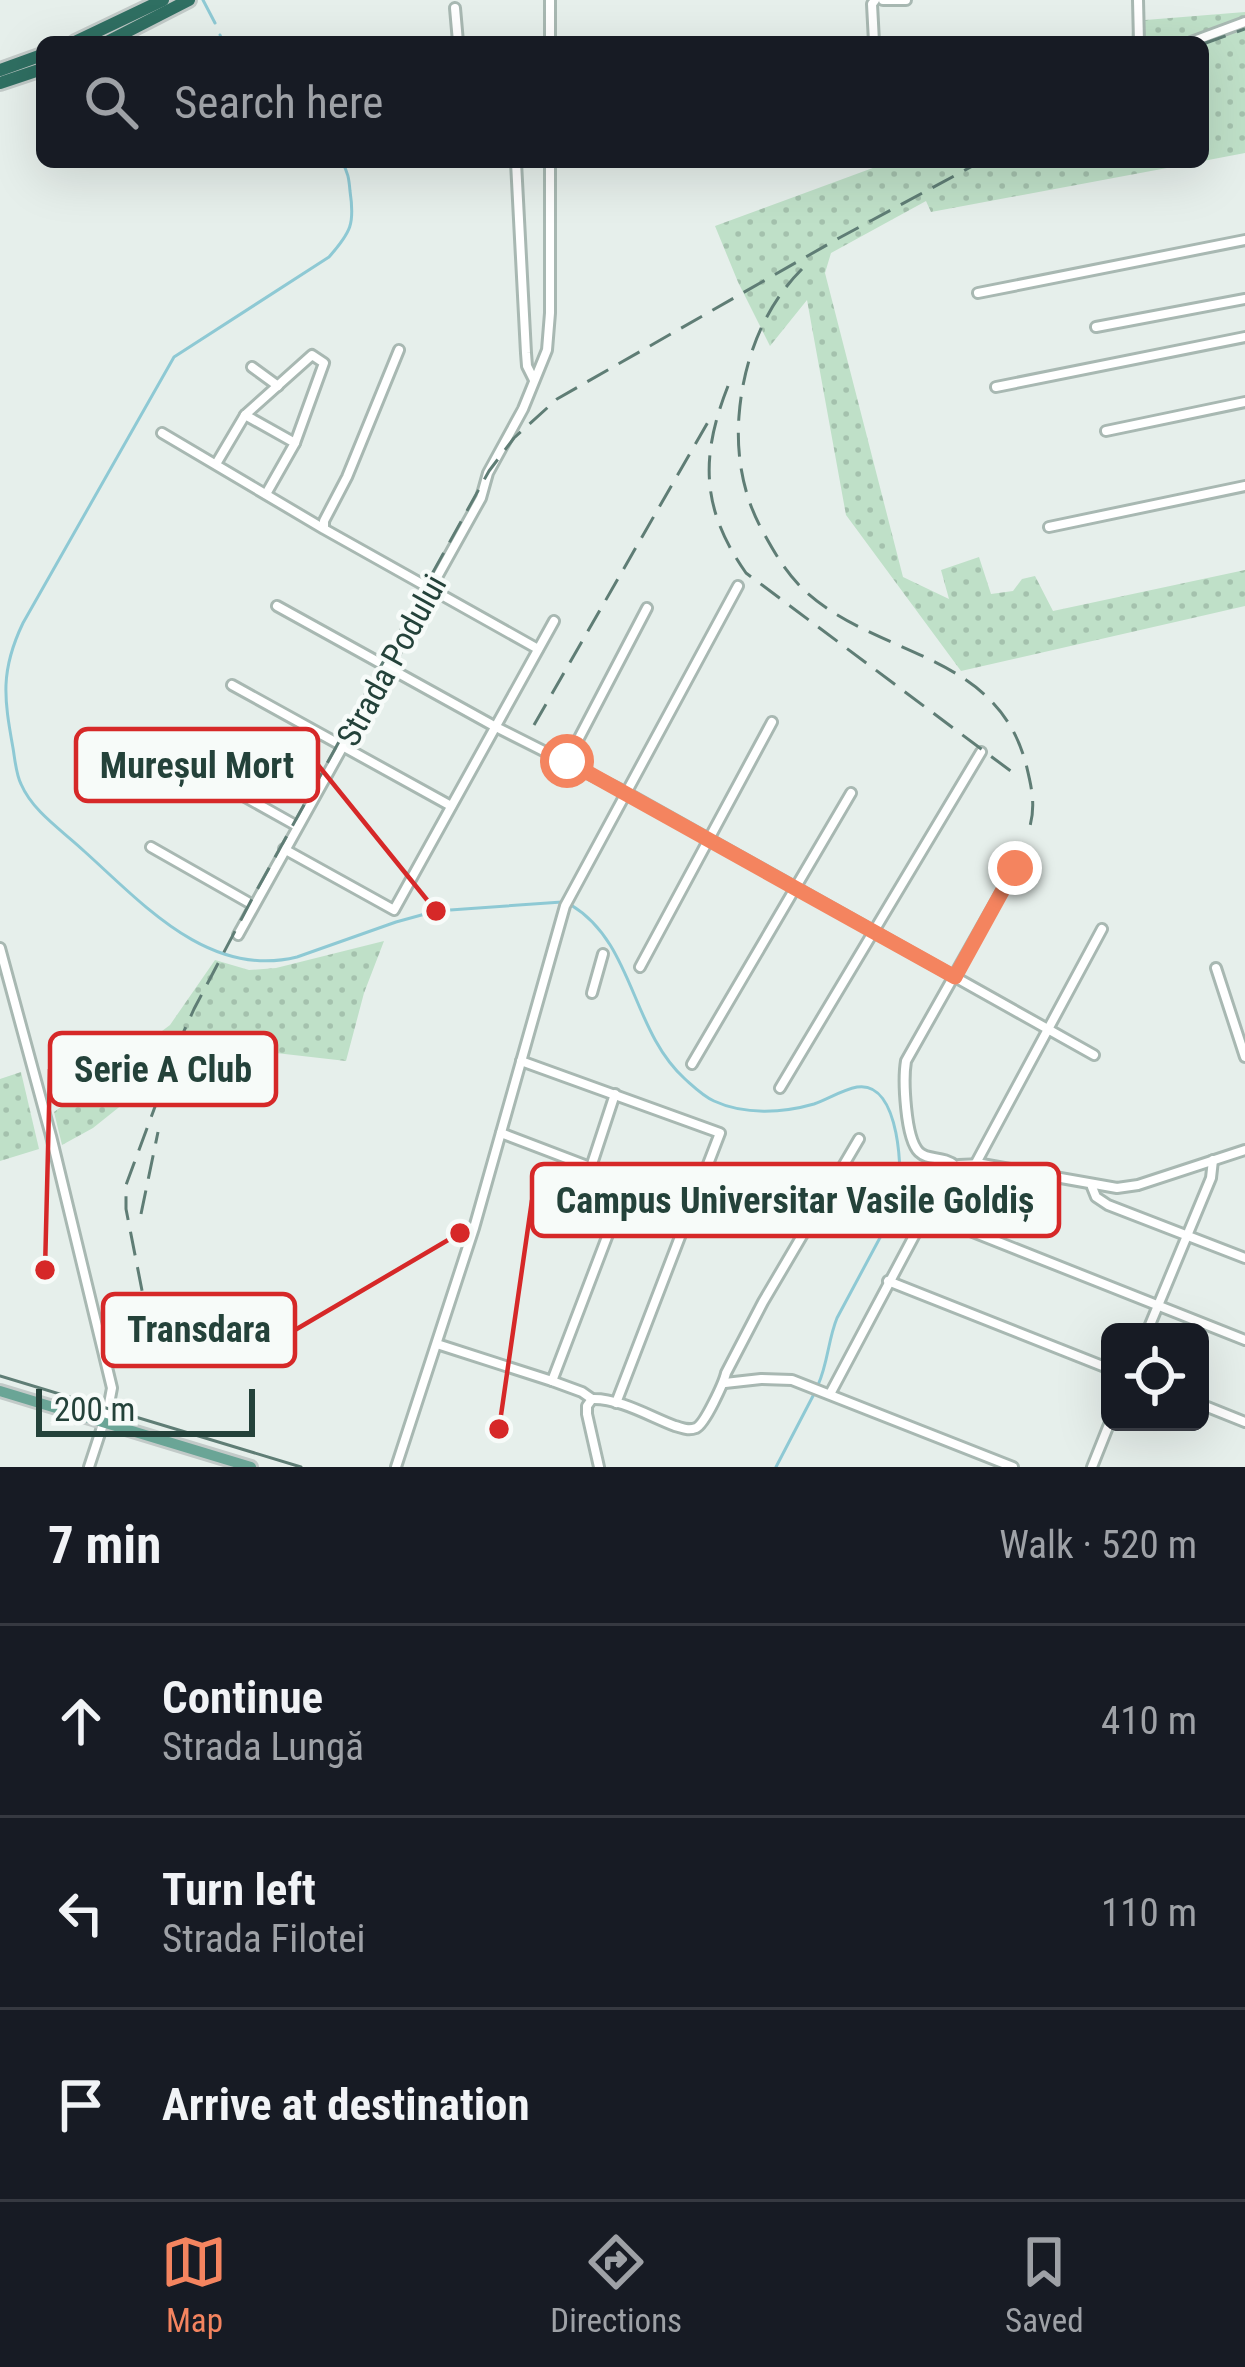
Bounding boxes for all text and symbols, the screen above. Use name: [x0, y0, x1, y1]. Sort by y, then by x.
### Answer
search box: [36, 36, 1209, 168]
icon: search: [78, 69, 144, 135]
text: Search here: [174, 76, 383, 129]
street label: Strada Podului: [328, 568, 455, 753]
callout: Mureșul Mort: [76, 729, 318, 801]
route start: [540, 734, 594, 788]
text: Mureșul Mort: [100, 745, 294, 788]
route end: [988, 841, 1042, 895]
callout: Serie A Club: [50, 1033, 276, 1105]
text: Serie A Club: [74, 1049, 252, 1091]
callout: Campus Universitar Vasile Goldiș: [532, 1164, 1059, 1236]
text: Campus Universitar Vasile Goldiș: [556, 1180, 1034, 1223]
callout: Transdara: [103, 1294, 295, 1366]
text: Transdara: [127, 1309, 271, 1351]
map controls: [1101, 1323, 1209, 1431]
button: locate: [1101, 1323, 1209, 1431]
scale bar: [36, 1383, 255, 1436]
text: 200 m: [54, 1390, 135, 1429]
text: 7 min: [48, 1516, 161, 1575]
text: Walk · 520 m: [999, 1522, 1197, 1568]
text: Continue: [162, 1671, 323, 1724]
icon: ahead: [48, 1688, 114, 1754]
text: 410 m: [1101, 1698, 1197, 1744]
text: Strada Lungă: [162, 1724, 364, 1770]
text: Turn left: [162, 1863, 316, 1916]
icon: left: [48, 1880, 114, 1946]
text: 110 m: [1101, 1890, 1197, 1936]
text: Strada Filotei: [162, 1916, 366, 1962]
icon: arrive: [48, 2072, 114, 2138]
text: Arrive at destination: [162, 2078, 530, 2131]
tab: Map: [161, 2229, 227, 2340]
tab: Directions: [550, 2229, 682, 2340]
tab: Saved: [1005, 2229, 1084, 2340]

